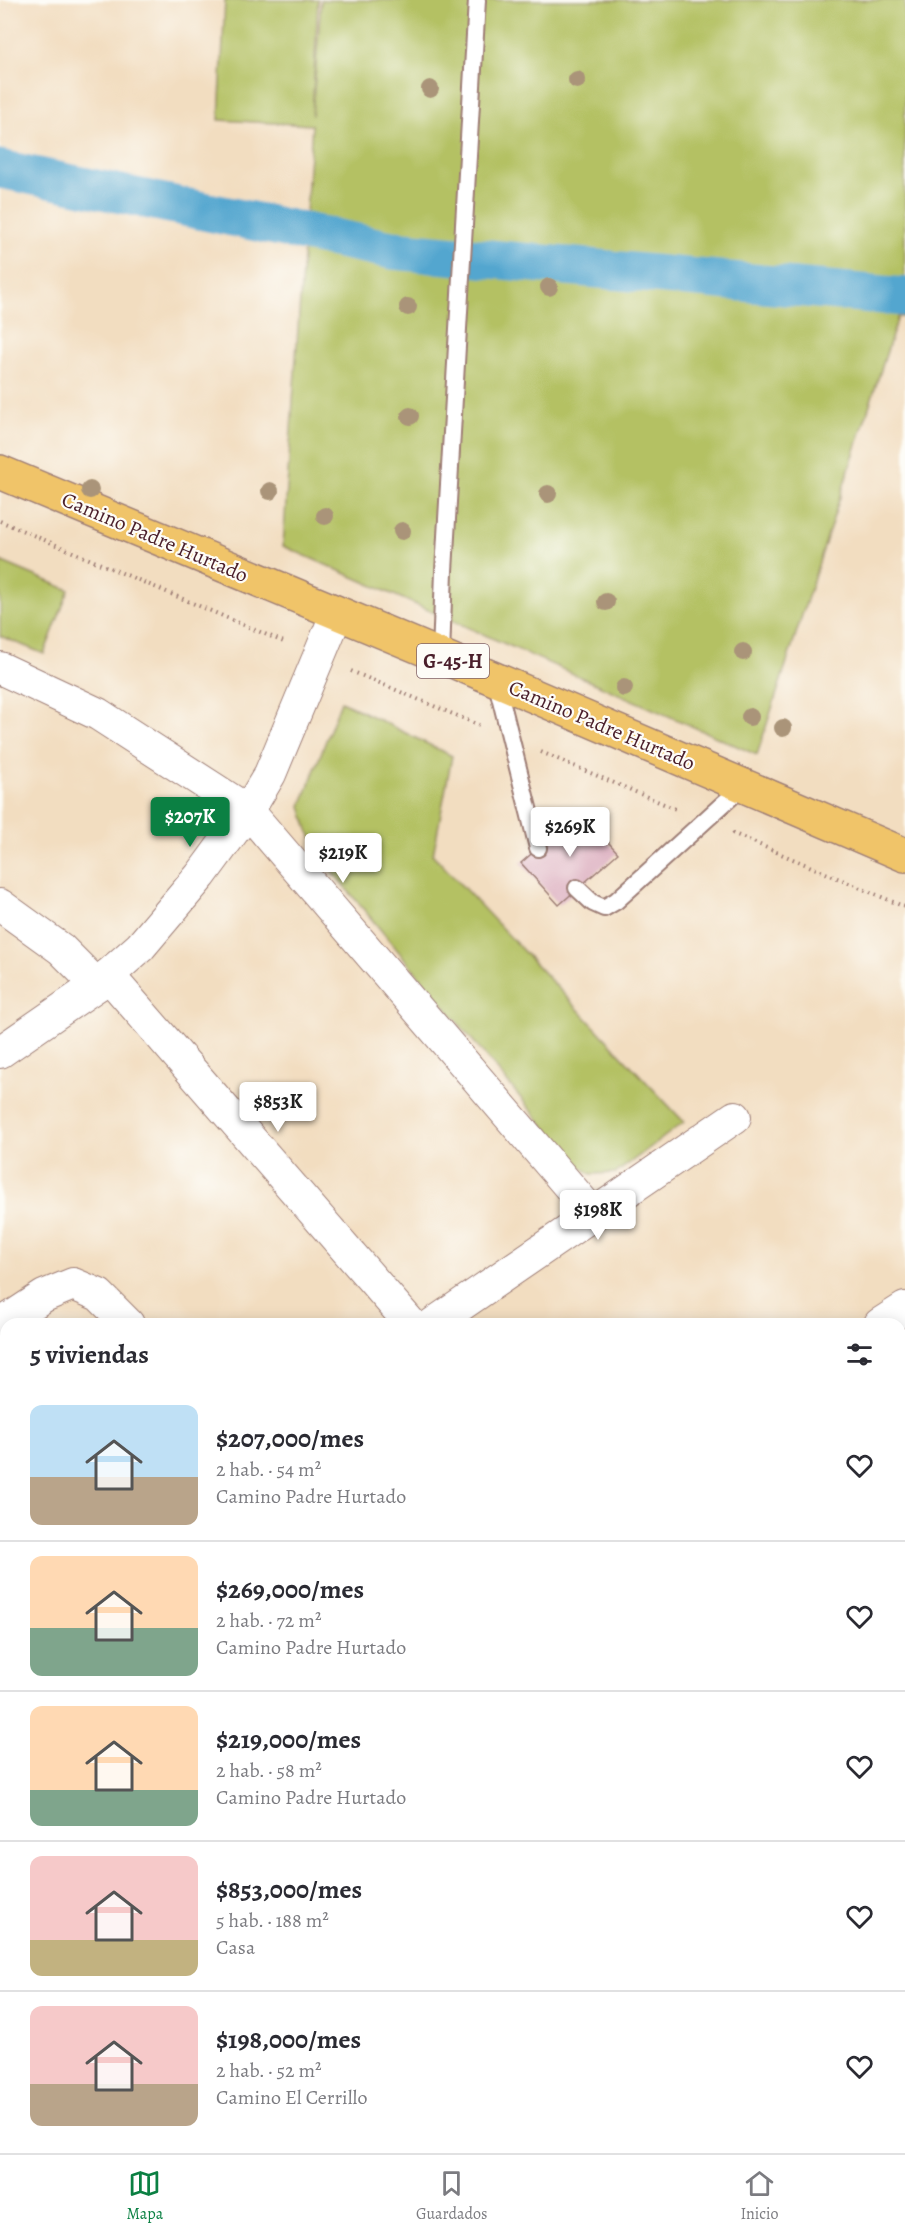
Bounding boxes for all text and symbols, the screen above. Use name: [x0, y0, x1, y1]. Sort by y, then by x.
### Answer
street label: Camino Padre Hurtado: [58, 485, 252, 589]
road number: G-45-H: [417, 644, 489, 678]
street label: Camino Padre Hurtado: [505, 673, 699, 777]
pin: $207K: [148, 797, 232, 848]
text: $207K: [165, 803, 215, 830]
pin: $269K: [528, 807, 612, 858]
text: $269K: [545, 813, 595, 840]
pin: $219K: [301, 833, 385, 884]
text: $219K: [319, 839, 367, 866]
pin: $853K: [236, 1082, 320, 1133]
text: $853K: [253, 1088, 303, 1115]
pin: $198K: [556, 1190, 640, 1241]
text: $198K: [574, 1196, 622, 1223]
text: 5 viviendas: [30, 1337, 149, 1372]
icon: filters: [843, 1338, 876, 1371]
text: $207,000/mes: [216, 1421, 364, 1456]
icon: home: [78, 1429, 150, 1501]
icon: heart: [843, 1449, 876, 1482]
text: 2 hab. · 54 m²: [216, 1456, 321, 1483]
text: Camino Padre Hurtado: [216, 1483, 406, 1510]
text: $269,000/mes: [216, 1572, 364, 1607]
icon: home: [78, 1580, 150, 1652]
icon: heart: [843, 1600, 876, 1633]
text: 2 hab. · 72 m²: [216, 1607, 321, 1634]
text: Camino Padre Hurtado: [216, 1634, 406, 1661]
text: $219,000/mes: [216, 1722, 361, 1757]
icon: home: [78, 1730, 150, 1802]
icon: heart: [843, 1750, 876, 1783]
text: 2 hab. · 58 m²: [216, 1757, 322, 1784]
text: Camino Padre Hurtado: [216, 1784, 406, 1811]
text: $853,000/mes: [216, 1872, 362, 1907]
icon: home: [78, 1880, 150, 1952]
icon: heart: [843, 1900, 876, 1933]
text: 5 hab. · 188 m²: [216, 1907, 329, 1934]
text: Casa: [216, 1934, 255, 1961]
text: $198,000/mes: [216, 2022, 361, 2057]
icon: home: [78, 2030, 150, 2102]
icon: heart: [843, 2050, 876, 2083]
text: 2 hab. · 52 m²: [216, 2057, 322, 2084]
text: Camino El Cerrillo: [216, 2084, 367, 2111]
tab: Mapa: [126, 2167, 163, 2225]
tab: Guardados: [416, 2167, 488, 2225]
tab: Inicio: [740, 2167, 779, 2225]

